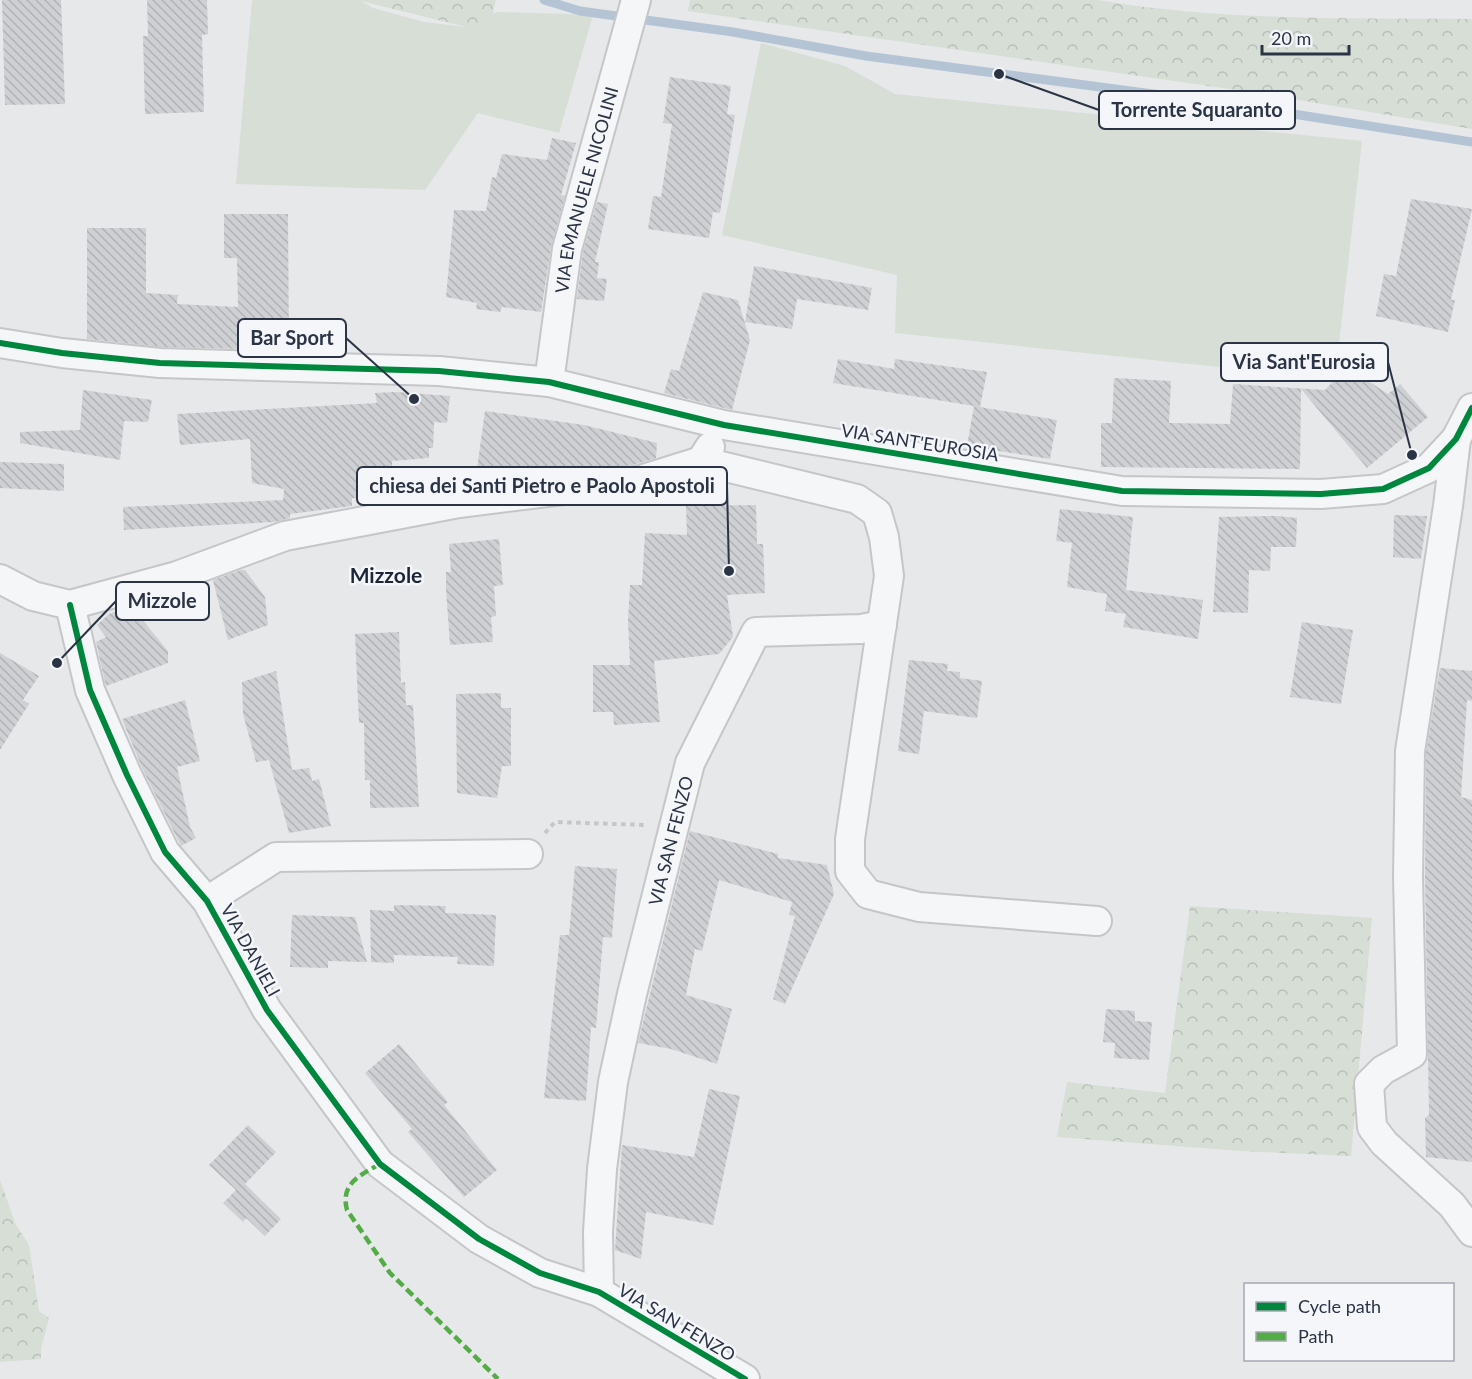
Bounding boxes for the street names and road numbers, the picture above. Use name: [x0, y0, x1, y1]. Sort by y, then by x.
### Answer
street label: VIA EMANUELE NICOLINI: [550, 84, 622, 295]
street label: VIA SANT'EUROSIA: [840, 419, 1001, 465]
street label: VIA SAN FENZO: [644, 774, 697, 908]
street label: VIA DANIELI: [217, 900, 285, 1000]
street label: VIA SAN FENZO: [614, 1278, 740, 1366]

